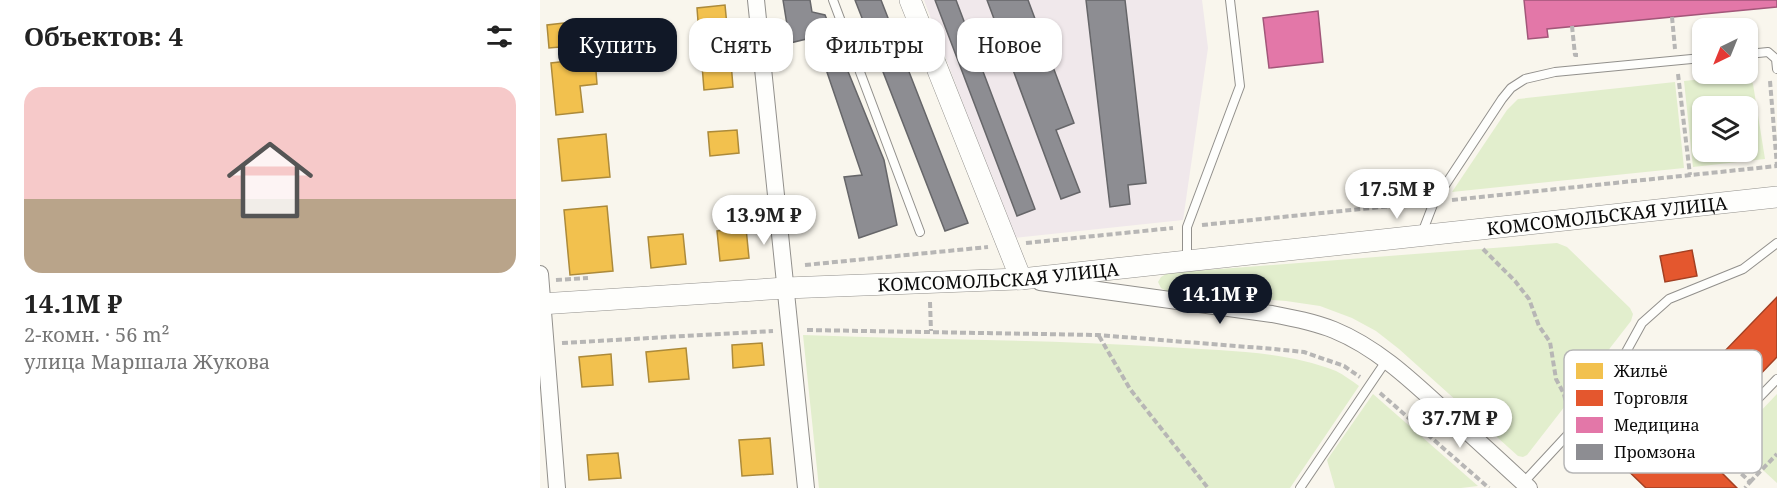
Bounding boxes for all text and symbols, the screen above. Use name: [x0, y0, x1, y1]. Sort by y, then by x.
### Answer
text: Объектов: 4: [24, 18, 183, 54]
chip: Купить: [558, 18, 677, 72]
chip: Снять: [689, 18, 793, 72]
chip: Фильтры: [805, 18, 945, 72]
chip: Новое: [957, 18, 1062, 72]
north arrow: [1692, 18, 1758, 84]
map controls: [1692, 18, 1758, 162]
icon: filters: [483, 20, 516, 53]
button: layers: [1692, 96, 1758, 162]
icon: home: [216, 126, 324, 234]
pin: 17.5M ₽: [1342, 169, 1452, 220]
text: 17.5M ₽: [1359, 175, 1435, 202]
street label: КОМСОМОЛЬСКАЯ УЛИЦА: [1485, 190, 1729, 240]
pin: 13.9M ₽: [709, 195, 819, 246]
text: 13.9M ₽: [726, 201, 802, 228]
street label: КОМСОМОЛЬСКАЯ УЛИЦА: [877, 256, 1120, 296]
pin: 14.1M ₽: [1165, 274, 1275, 325]
text: 14.1M ₽: [1182, 280, 1258, 307]
text: 14.1M ₽: [24, 285, 123, 321]
text: 2-комн. · 56 m²: [24, 321, 170, 348]
text: улица Маршала Жукова: [24, 348, 270, 375]
legend: [1564, 350, 1762, 473]
text: Жильё: [1613, 360, 1667, 382]
text: Торговля: [1614, 387, 1688, 409]
pin: 37.7M ₽: [1405, 398, 1515, 449]
text: 37.7M ₽: [1422, 404, 1498, 431]
text: Медицина: [1614, 414, 1700, 436]
text: Промзона: [1614, 441, 1696, 463]

